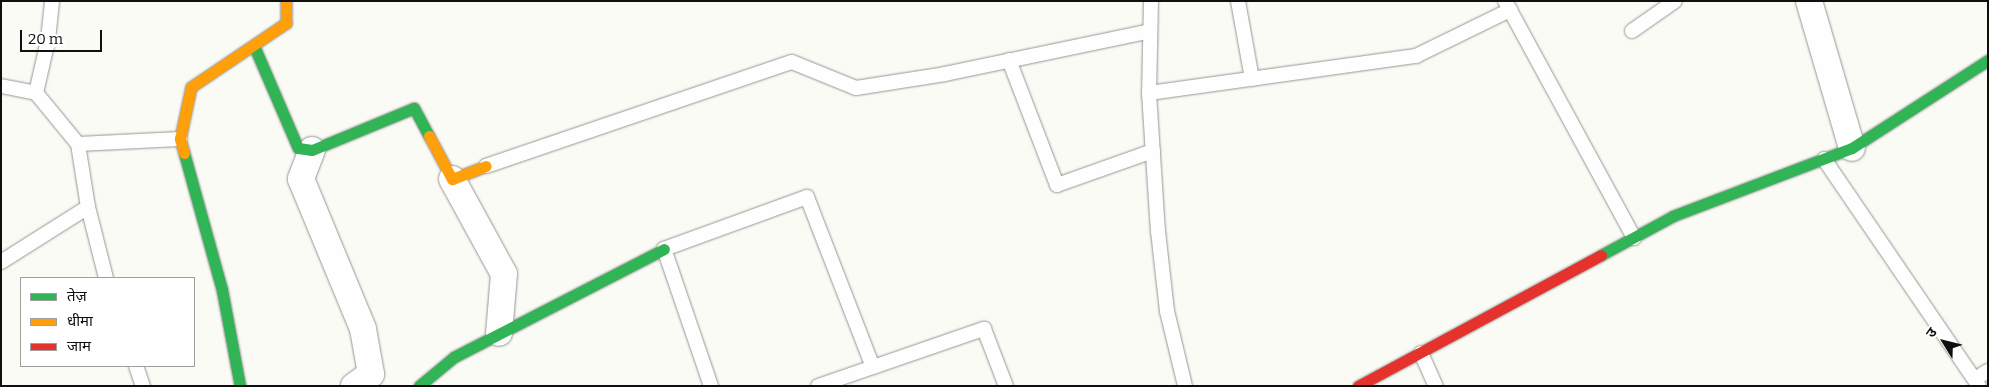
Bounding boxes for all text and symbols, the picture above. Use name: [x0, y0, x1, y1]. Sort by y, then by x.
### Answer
scale bar: [22, 20, 105, 52]
text: 20 m: [28, 30, 63, 48]
legend: [20, 277, 195, 367]
text: तेज़: [67, 287, 87, 305]
text: धीमा: [67, 312, 93, 330]
north arrow: [1919, 317, 1969, 367]
text: उ: [1922, 325, 1941, 341]
text: जाम: [67, 337, 91, 355]

